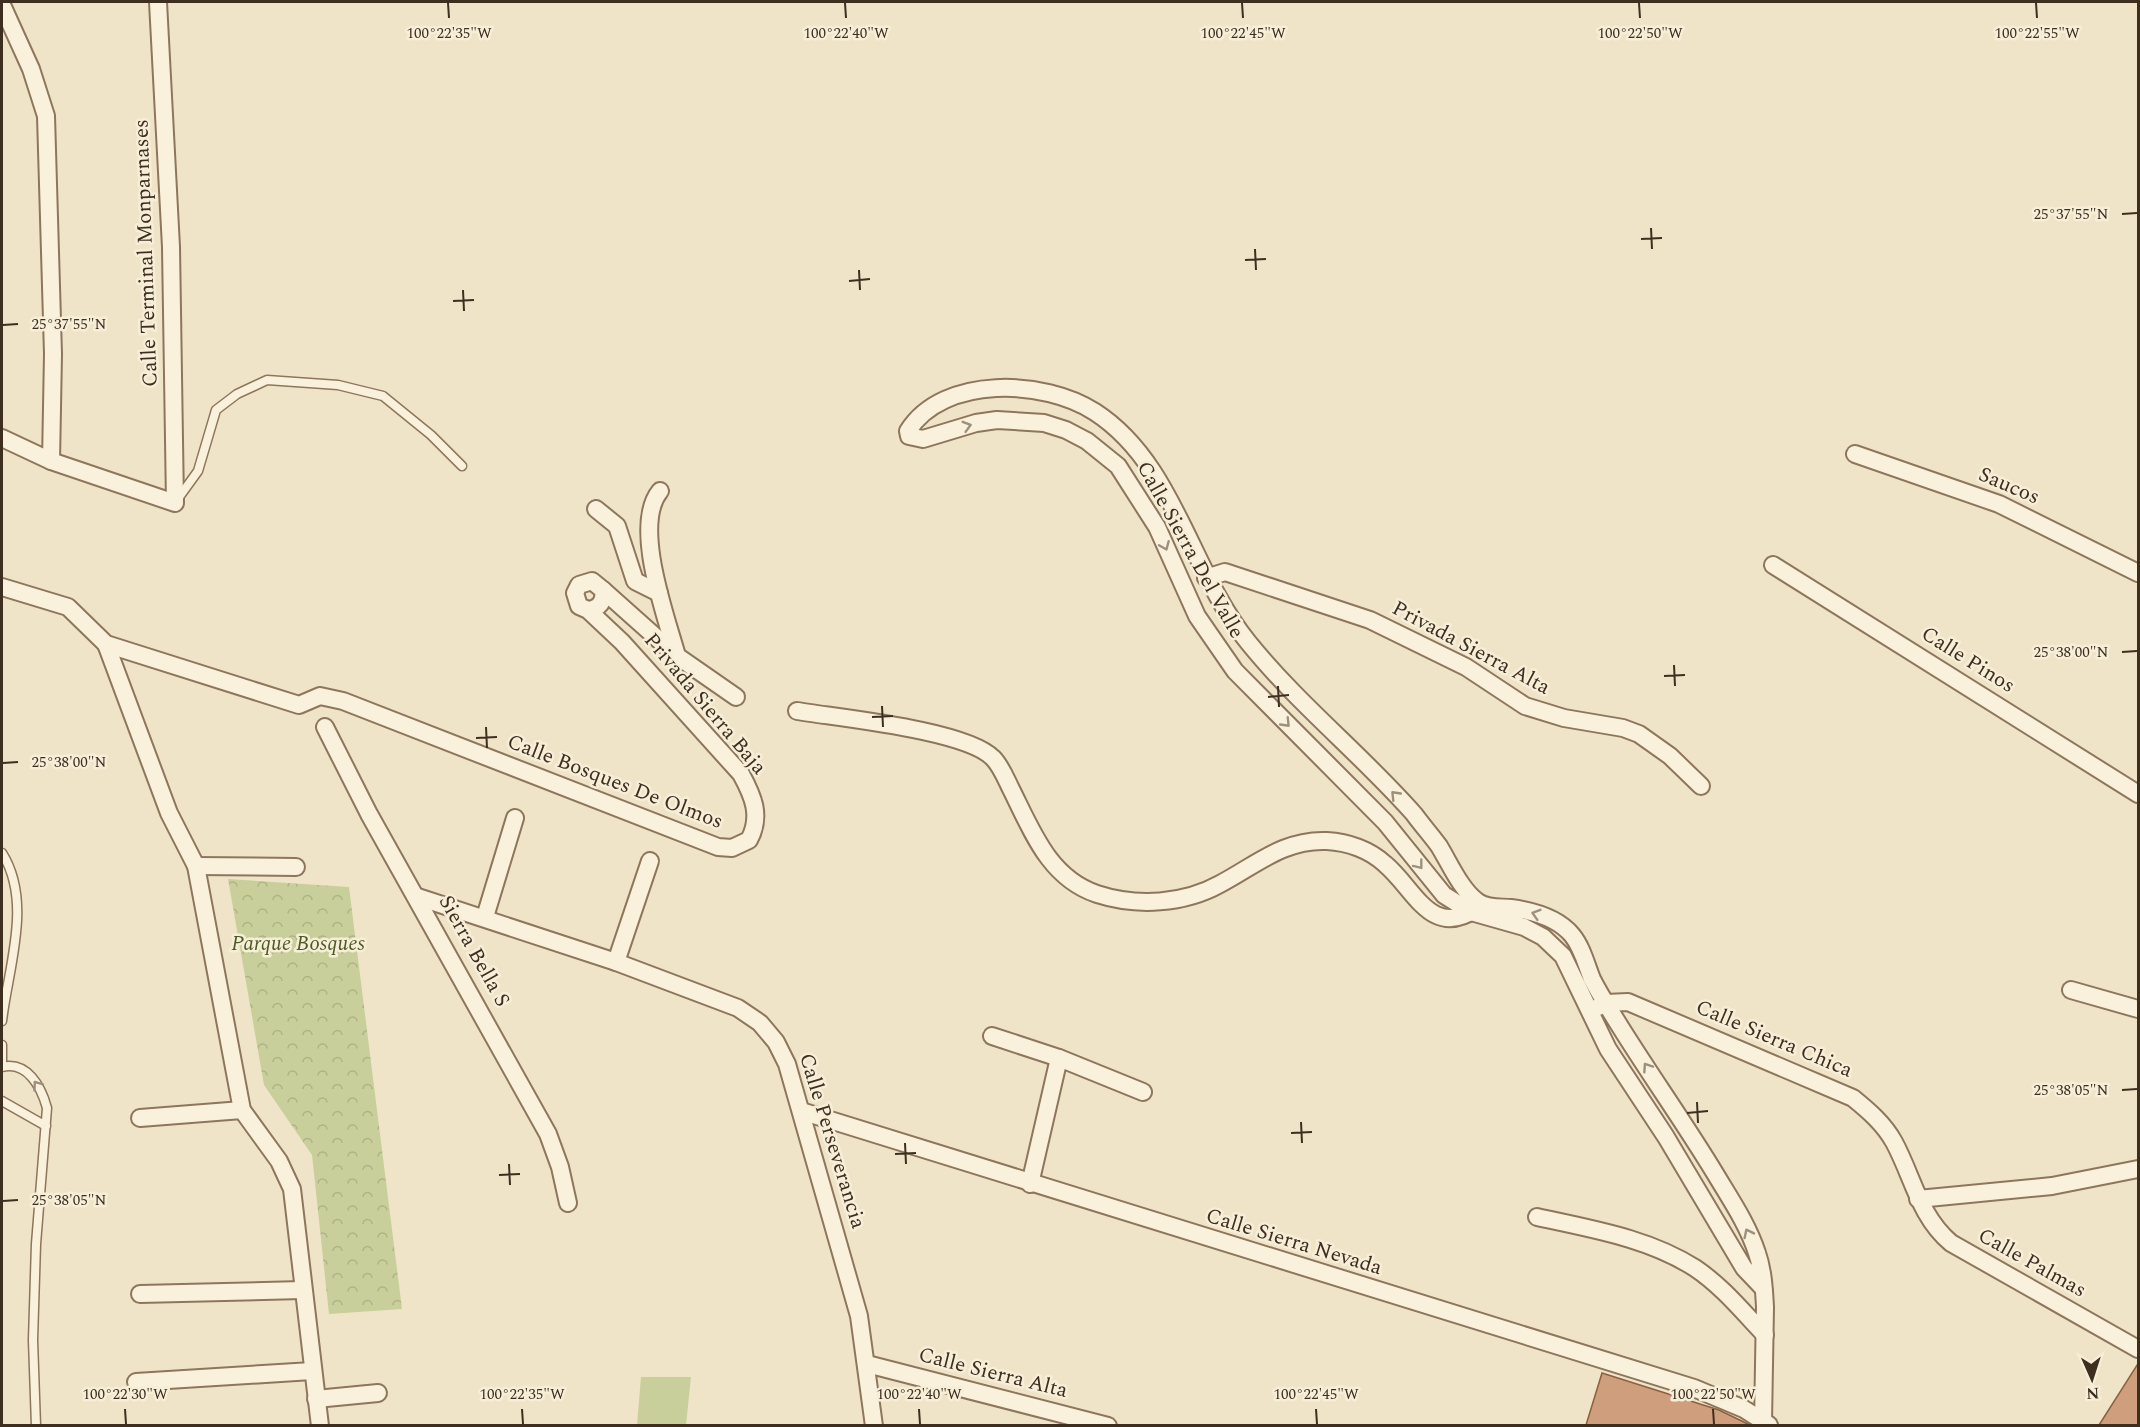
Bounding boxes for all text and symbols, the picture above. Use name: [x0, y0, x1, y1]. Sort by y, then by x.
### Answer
text: 100°22'35"W: [406, 22, 492, 45]
text: 100°22'40"W: [803, 22, 889, 45]
text: 100°22'45"W: [1200, 22, 1286, 45]
text: 100°22'50"W: [1597, 22, 1683, 45]
text: 100°22'55"W: [1994, 22, 2080, 45]
street label: Calle Terminal Monparnases: [125, 119, 167, 387]
text: 25°37'55"N: [2034, 203, 2109, 226]
text: 25°37'55"N: [32, 313, 107, 336]
one-way arrow: [961, 421, 972, 433]
street label: Calle Sierra Del Valle: [1128, 455, 1252, 645]
street label: Saucos: [1973, 459, 2045, 513]
one-way arrow: [1158, 540, 1170, 551]
street label: Privada Sierra Alta: [1386, 593, 1557, 704]
street label: Calle Pinos: [1915, 618, 2021, 702]
street label: Privada Sierra Baja: [636, 626, 775, 783]
text: 25°38'00"N: [2034, 641, 2109, 664]
one-way arrow: [1278, 715, 1289, 726]
street label: Calle Bosques De Olmos: [502, 726, 728, 838]
text: 25°38'00"N: [32, 751, 107, 774]
one-way arrow: [1391, 791, 1402, 801]
one-way arrow: [1412, 858, 1423, 869]
street label: Sierra Bella S: [430, 889, 518, 1013]
one-way arrow: [1531, 909, 1541, 921]
park label: Parque Bosques: [231, 928, 365, 960]
street label: Calle Sierra Chica: [1691, 992, 1858, 1087]
street label: Calle Perseverancia: [790, 1049, 874, 1233]
one-way arrow: [1643, 1062, 1654, 1073]
text: 25°38'05"N: [2034, 1079, 2109, 1102]
one-way arrow: [33, 1080, 44, 1091]
text: 25°38'05"N: [32, 1189, 107, 1212]
street label: Calle Sierra Nevada: [1202, 1200, 1387, 1284]
street label: Calle Palmas: [1972, 1220, 2092, 1306]
one-way arrow: [1744, 1228, 1756, 1239]
street label: Calle Sierra Alta: [915, 1339, 1072, 1407]
north arrow: [2062, 1349, 2122, 1409]
text: N: [2086, 1381, 2100, 1405]
text: 100°22'30"W: [82, 1383, 168, 1406]
text: 100°22'35"W: [479, 1383, 565, 1406]
text: 100°22'40"W: [876, 1383, 962, 1406]
text: 100°22'45"W: [1273, 1383, 1359, 1406]
text: 100°22'50"W: [1670, 1383, 1756, 1406]

